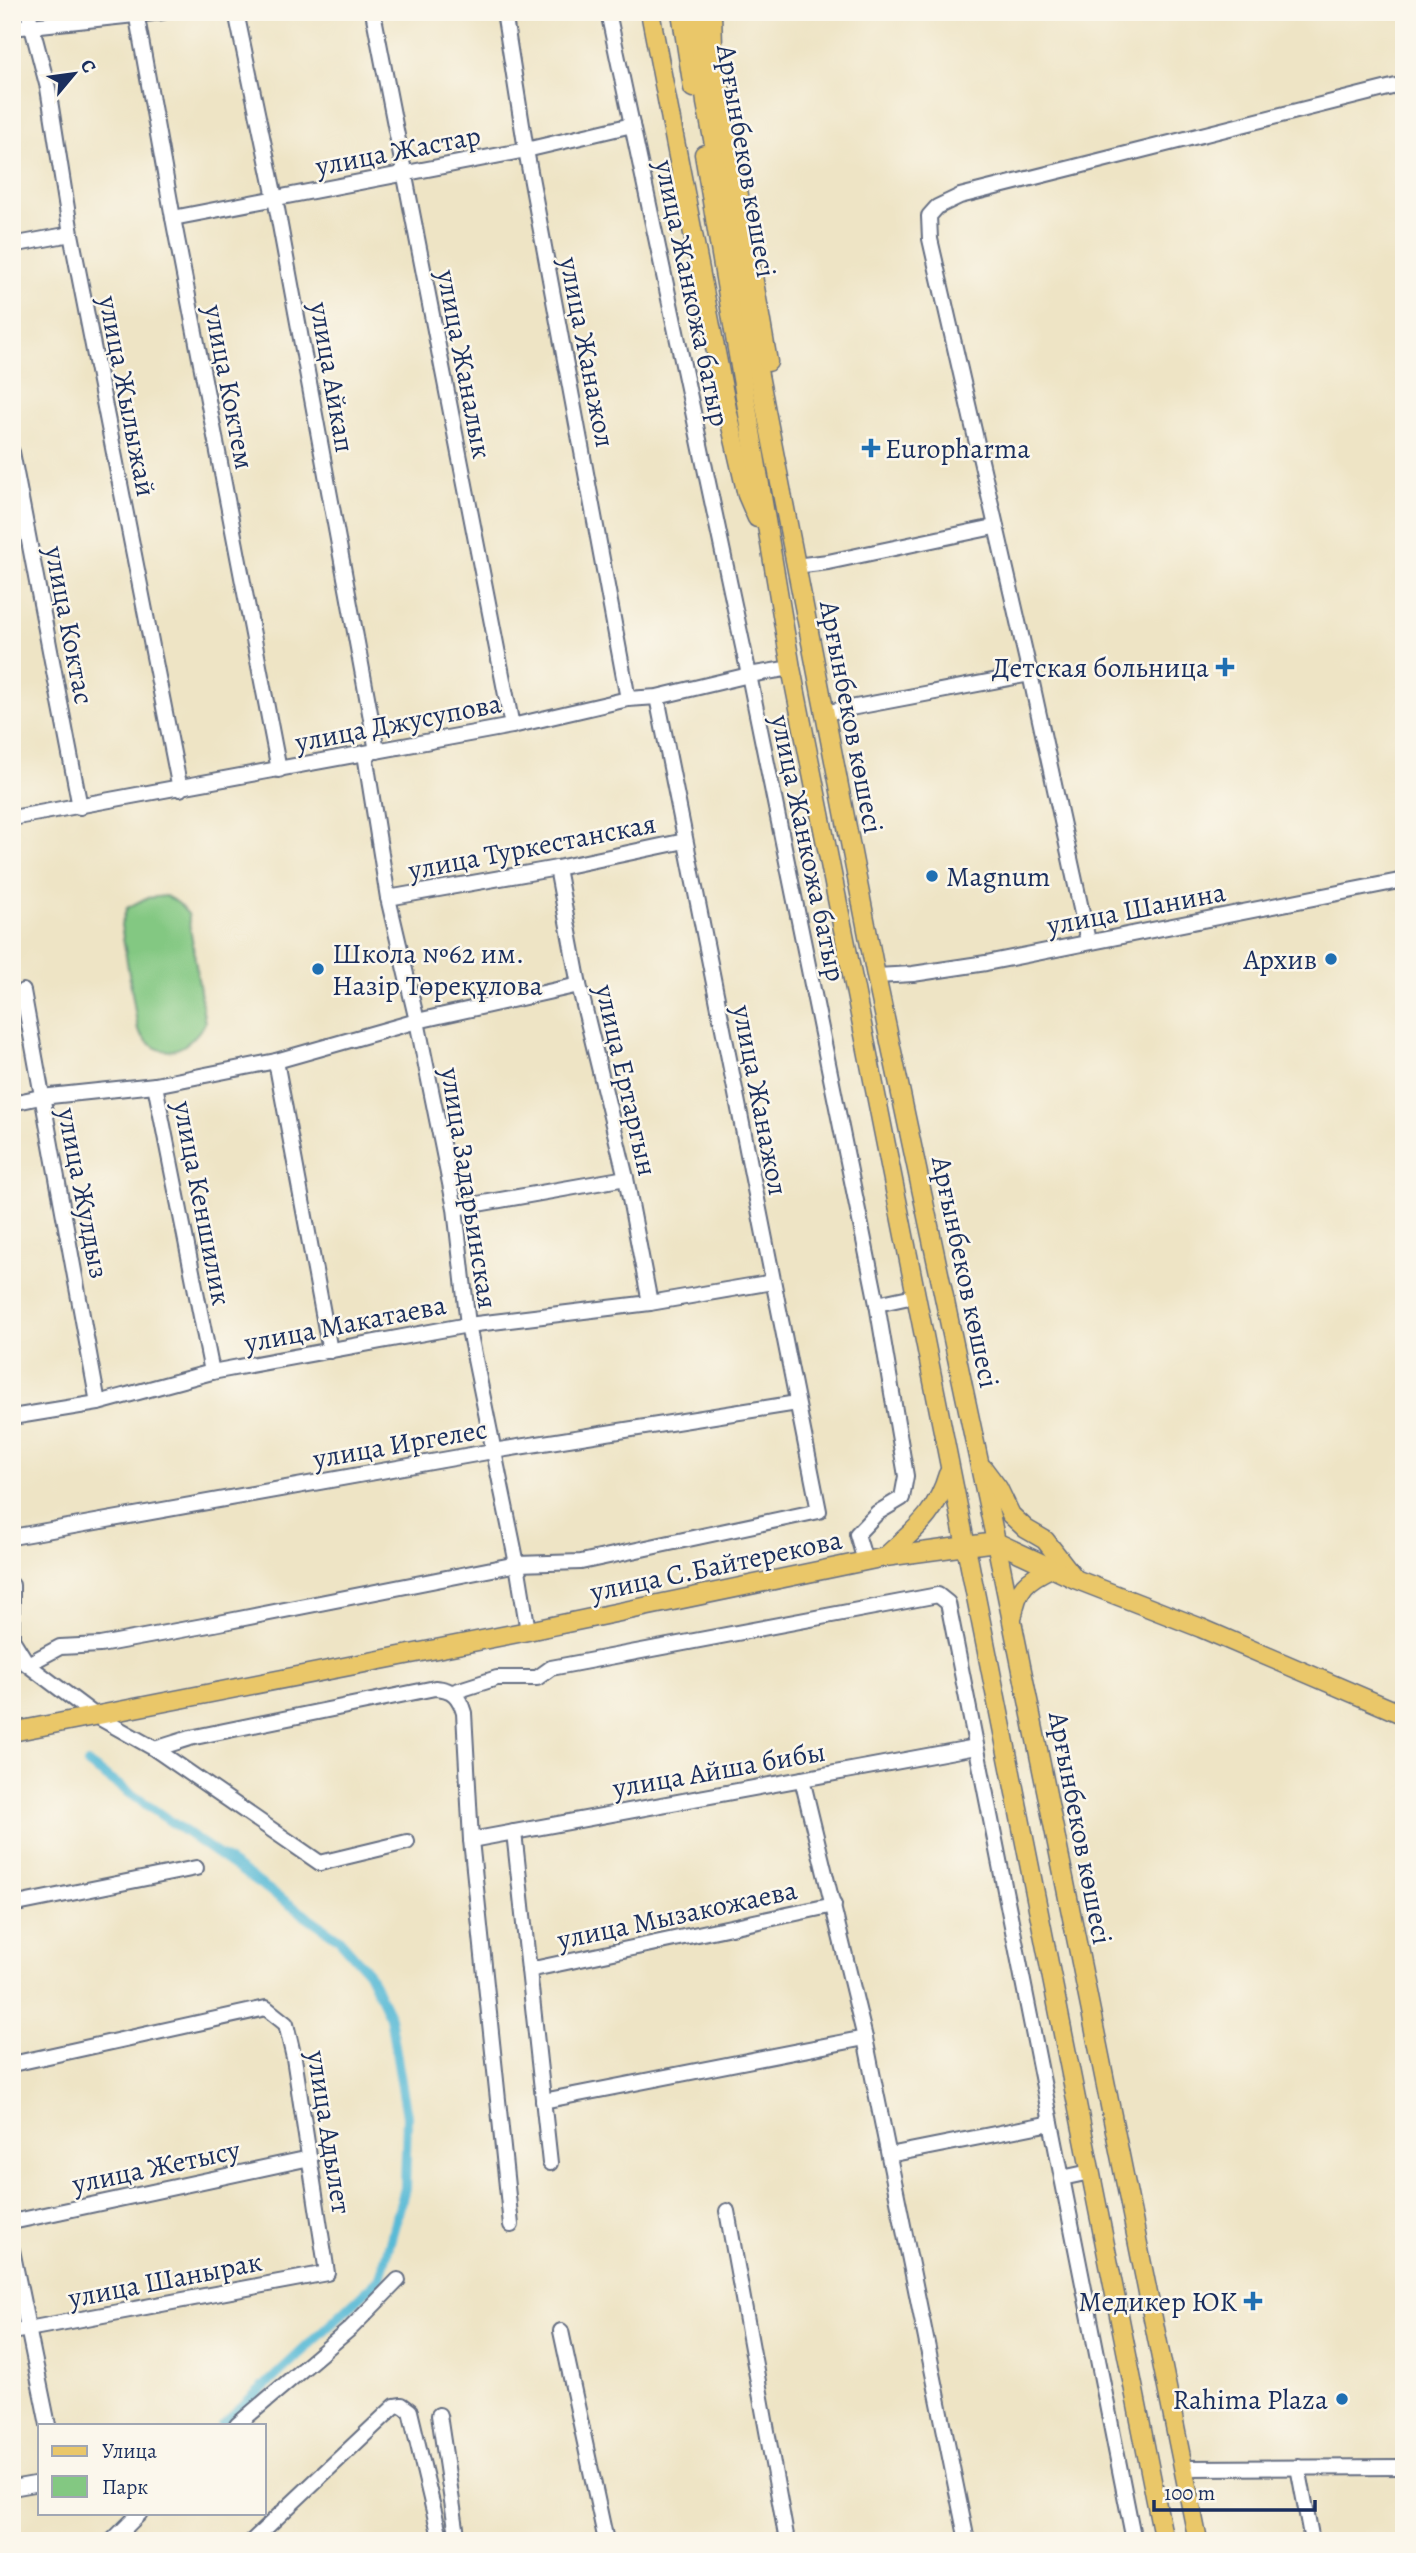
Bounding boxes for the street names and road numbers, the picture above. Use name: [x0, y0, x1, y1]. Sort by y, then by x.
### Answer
street label: Арғынбеков көшесі: [707, 41, 785, 281]
street label: улица Жастар: [311, 116, 484, 186]
street label: улица Жанкожа батыр: [645, 155, 739, 430]
street label: улица Жанажол: [550, 253, 624, 451]
street label: улица Жаналык: [427, 266, 501, 462]
street label: улица Жылыжай: [89, 292, 165, 500]
street label: улица Айкап: [300, 298, 364, 455]
street label: улица Коктем: [194, 301, 264, 473]
street label: улица Коктас: [35, 542, 103, 707]
street label: Арғынбеков көшесі: [810, 597, 892, 837]
street label: улица Джусупова: [291, 684, 505, 762]
street label: улица Жанкожа батыр: [761, 710, 855, 985]
street label: улица Туркестанская: [404, 804, 659, 890]
street label: улица Шанина: [1043, 873, 1229, 945]
street label: улица Ертаргын: [585, 980, 666, 1180]
street label: улица Жанажол: [723, 1001, 797, 1199]
street label: улица Задарьинская: [431, 1064, 507, 1311]
street label: улица Кеншилик: [163, 1097, 240, 1309]
street label: улица Жулдыз: [48, 1104, 118, 1282]
street label: Арғынбеков көшесі: [922, 1152, 1008, 1392]
street label: улица Макатаева: [240, 1286, 449, 1362]
street label: улица Иргелес: [309, 1410, 490, 1478]
street label: улица С.Байтерекова: [586, 1521, 846, 1611]
street label: Арғынбеков көшесі: [1039, 1708, 1121, 1948]
street label: улица Айша бибы: [609, 1733, 828, 1808]
street label: улица Мызакожаева: [553, 1871, 801, 1959]
street label: улица Адылет: [297, 2047, 361, 2217]
street label: улица Жетысу: [68, 2131, 244, 2203]
street label: улица Шанырак: [64, 2243, 265, 2318]

